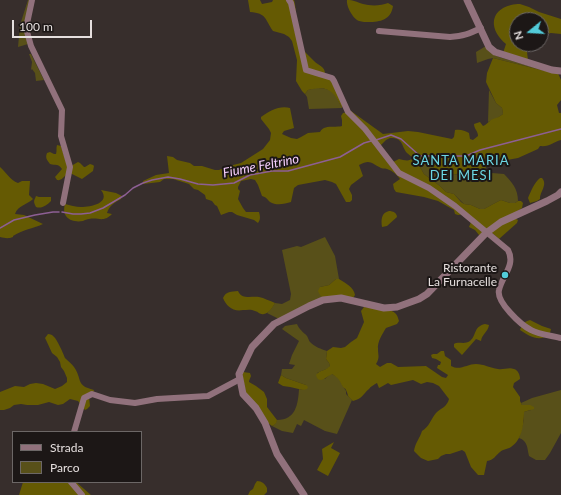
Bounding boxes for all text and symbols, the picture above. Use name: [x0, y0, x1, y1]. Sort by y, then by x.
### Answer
scale bar: [14, 12, 94, 38]
north arrow: [509, 12, 549, 52]
text: 100 m: [19, 19, 53, 34]
text: N: [511, 30, 526, 42]
water label: Fiume Feltrino: [222, 151, 300, 181]
district label: SANTA MARIA DEI MESI: [413, 153, 509, 184]
place label: Ristorante La Furnacelle: [428, 261, 497, 289]
marker: Ristorante La Furnacelle: [500, 270, 510, 280]
legend: [12, 431, 142, 483]
text: Strada: [50, 440, 83, 455]
text: Parco: [50, 460, 80, 475]

